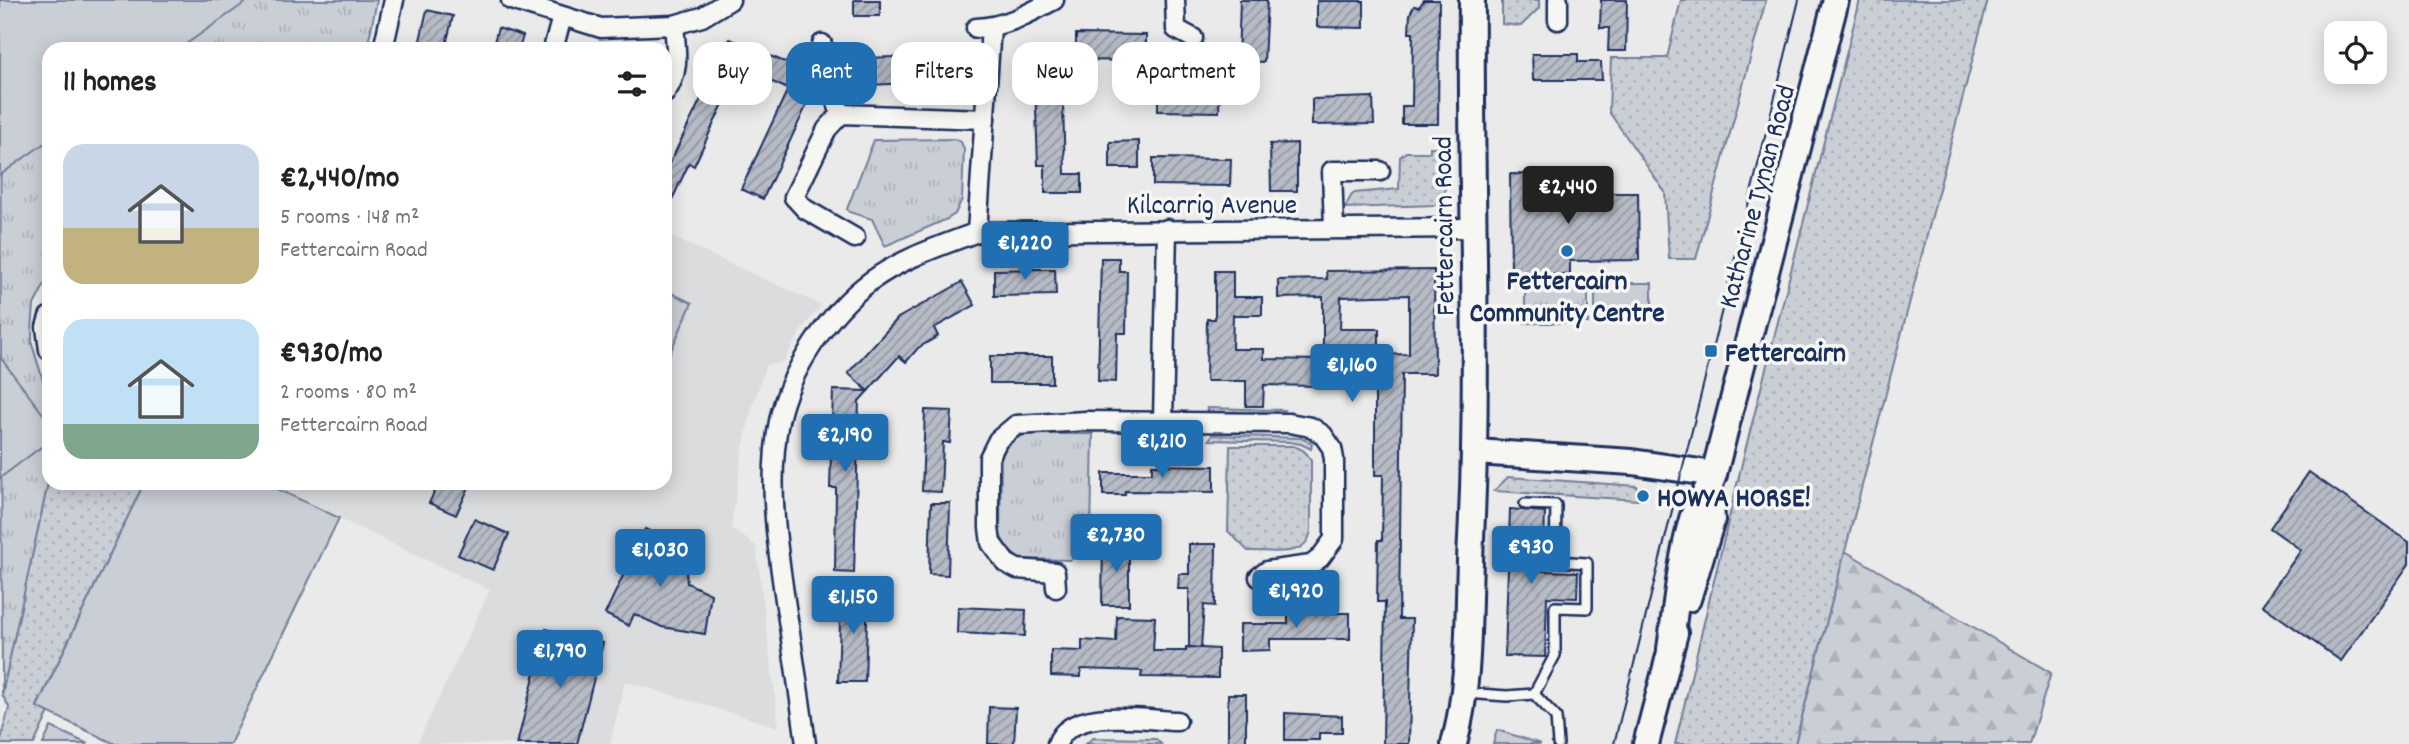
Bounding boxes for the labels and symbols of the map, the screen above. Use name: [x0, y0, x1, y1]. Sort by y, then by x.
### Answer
street label: Katharine Tynan Road: [1711, 81, 1809, 313]
street label: Fettercairn Road: [1425, 136, 1469, 316]
pin: €2,440: [1511, 166, 1625, 226]
street label: Kilcarrig Avenue: [1127, 188, 1297, 228]
pin: €1,220: [968, 222, 1082, 282]
marker: Fettercairn Community Centre: [1559, 243, 1575, 259]
place label: Fettercairn Community Centre: [1469, 264, 1665, 336]
place label: Fettercairn: [1725, 336, 1846, 376]
marker: Fettercairn: [1703, 343, 1719, 359]
pin: €1,160: [1295, 344, 1409, 404]
pin: €2,190: [788, 414, 902, 474]
pin: €1,210: [1105, 420, 1219, 480]
place label: HOWYA HORSE!: [1657, 481, 1811, 521]
marker: HOWYA HORSE!: [1635, 488, 1651, 504]
pin: €2,730: [1059, 514, 1173, 574]
pin: €930: [1490, 526, 1572, 586]
pin: €1,030: [603, 530, 717, 589]
pin: €1,920: [1239, 570, 1353, 630]
pin: €1,150: [796, 576, 910, 636]
pin: €1,790: [503, 630, 617, 690]

